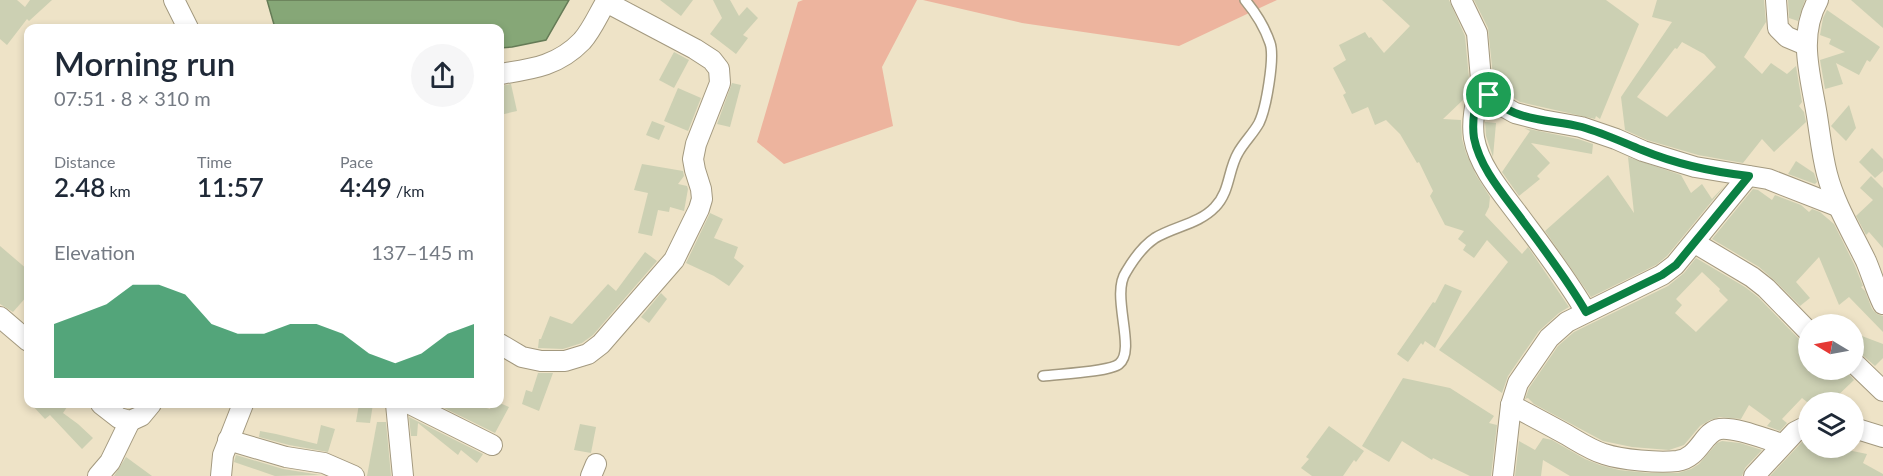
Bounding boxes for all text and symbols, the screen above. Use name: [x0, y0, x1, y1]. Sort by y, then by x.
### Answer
text: Morning run: [54, 43, 235, 83]
button: share: [411, 44, 474, 107]
pin: [1463, 69, 1514, 120]
icon: arrive: [1472, 78, 1505, 111]
text: 07:51 · 8 × 310 m: [54, 86, 211, 110]
text: Distance: [54, 152, 115, 171]
text: Time: [197, 152, 232, 171]
text: Pace: [340, 152, 373, 171]
text: 2.48: [54, 171, 105, 203]
text: 11:57: [197, 171, 264, 203]
text: 4:49: [340, 171, 392, 203]
text: km: [105, 181, 131, 200]
text: /km: [392, 181, 424, 200]
text: Elevation: [54, 240, 135, 264]
text: 137–145 m: [371, 240, 474, 264]
north arrow: [1798, 314, 1864, 380]
map controls: [1798, 314, 1864, 458]
button: layers: [1798, 392, 1864, 458]

